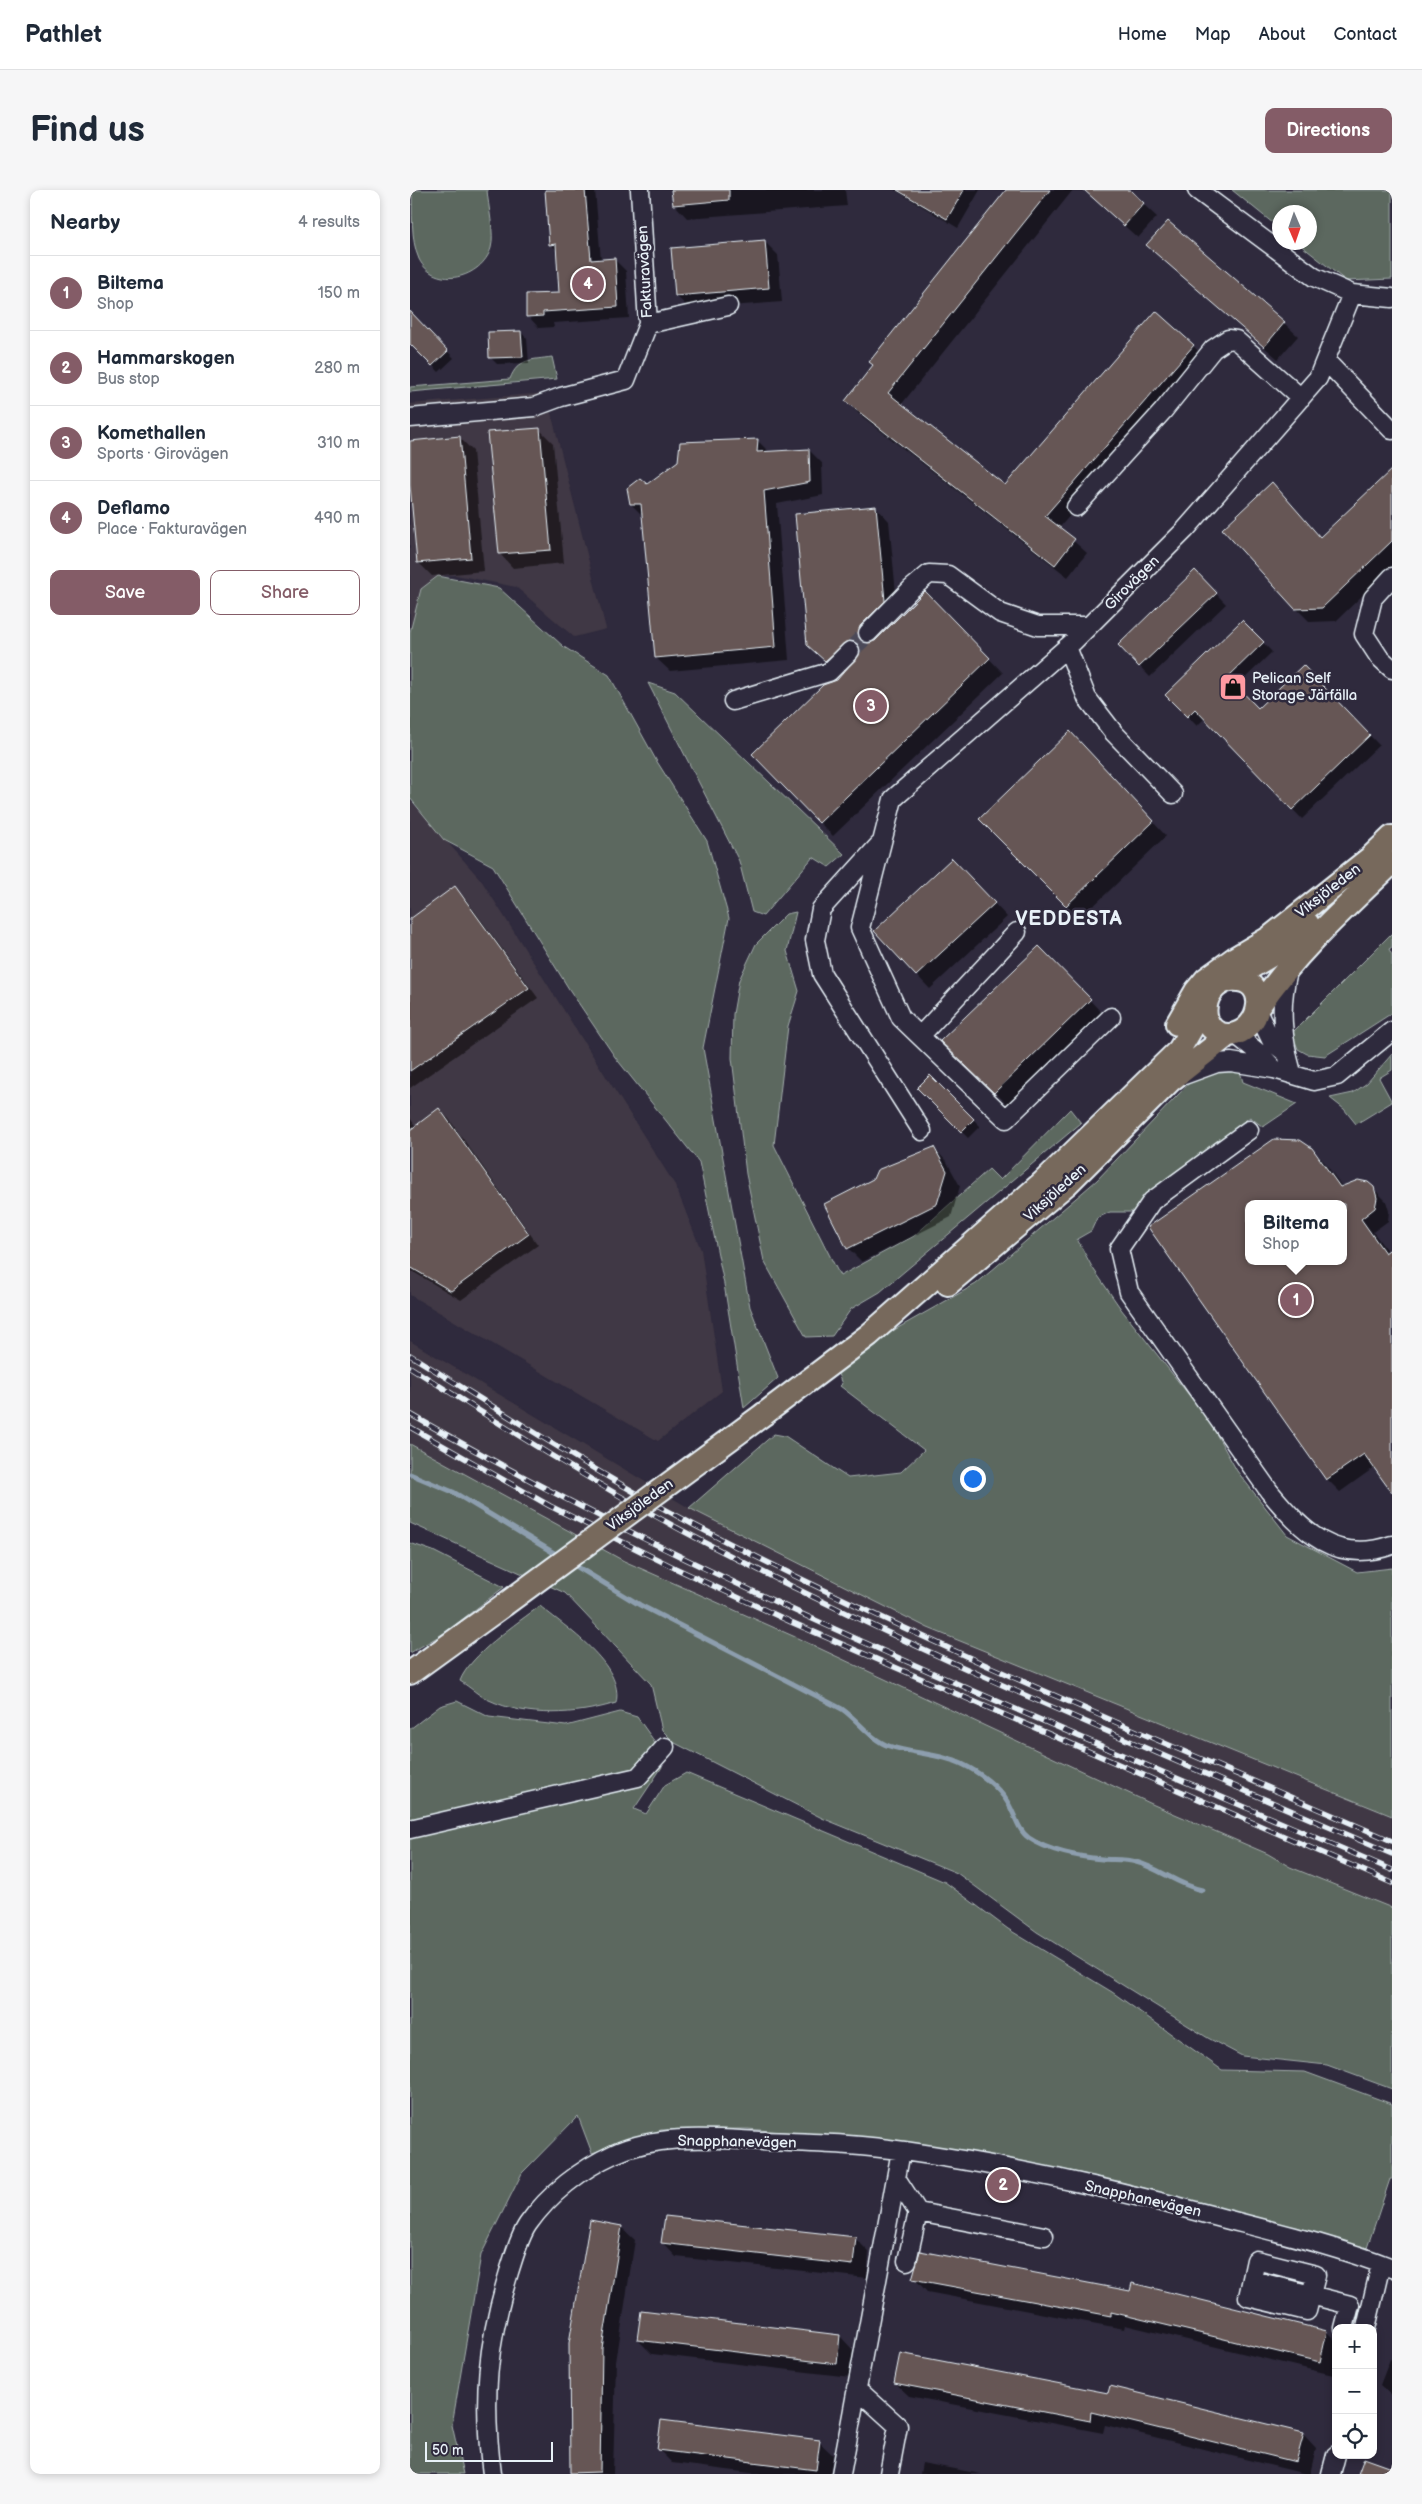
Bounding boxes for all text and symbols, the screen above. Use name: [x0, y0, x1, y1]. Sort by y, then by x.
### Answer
text: Pathlet: [25, 20, 102, 49]
text: Home: [1118, 24, 1167, 45]
text: Map: [1195, 24, 1231, 45]
text: About: [1259, 24, 1306, 45]
text: Contact: [1334, 24, 1397, 45]
button: Directions: [1265, 108, 1392, 153]
text: Find us: [30, 109, 145, 152]
north arrow: [1272, 205, 1317, 250]
text: Nearby: [50, 210, 120, 235]
text: 4 results: [298, 213, 360, 232]
street label: Fakturavägen: [633, 225, 657, 319]
pin: 4: [572, 265, 604, 303]
text: Biltema: [97, 272, 164, 295]
text: 1: [63, 284, 69, 303]
text: 150 m: [318, 284, 360, 303]
text: Shop: [97, 295, 134, 314]
text: Hammarskogen: [97, 347, 235, 370]
text: 2: [61, 359, 71, 378]
text: 280 m: [314, 359, 360, 378]
text: Bus stop: [97, 370, 160, 389]
text: Komethallen: [97, 422, 206, 445]
text: 3: [61, 434, 71, 453]
text: 310 m: [317, 434, 360, 453]
text: Sports · Girovägen: [97, 445, 229, 464]
text: Deflamo: [97, 497, 170, 520]
text: 4: [61, 509, 71, 528]
text: 490 m: [314, 509, 360, 528]
text: Place · Fakturavägen: [97, 520, 247, 539]
street label: Girovägen: [1101, 552, 1163, 614]
button: Save: [50, 570, 200, 615]
button: Share: [210, 570, 360, 615]
place label: Pelican Self Storage Järfälla: [1252, 669, 1357, 705]
shop icon: Pelican Self Storage Järfälla: [1218, 672, 1248, 702]
pin: 3: [855, 687, 887, 725]
street label: Viksjöleden: [1292, 860, 1364, 922]
district label: VEDDESTA: [1015, 907, 1123, 931]
street label: Viksjöleden: [1020, 1160, 1090, 1226]
popup: [1245, 1200, 1347, 1265]
text: Biltema: [1263, 1212, 1329, 1235]
text: Shop: [1263, 1235, 1299, 1254]
pin: 1: [1280, 1281, 1312, 1319]
your location: [960, 1466, 986, 1492]
street label: Viksjöleden: [603, 1474, 677, 1536]
street label: Snapphanevägen: [677, 2131, 797, 2153]
pin: 2: [987, 2166, 1019, 2204]
street label: Snapphanevägen: [1083, 2176, 1203, 2222]
map controls: [1332, 2324, 1377, 2459]
button: +: [1332, 2324, 1377, 2369]
button: −: [1332, 2369, 1377, 2414]
button: locate: [1332, 2414, 1377, 2459]
scale bar: [425, 2439, 552, 2462]
text: 50 m: [432, 2442, 464, 2459]

